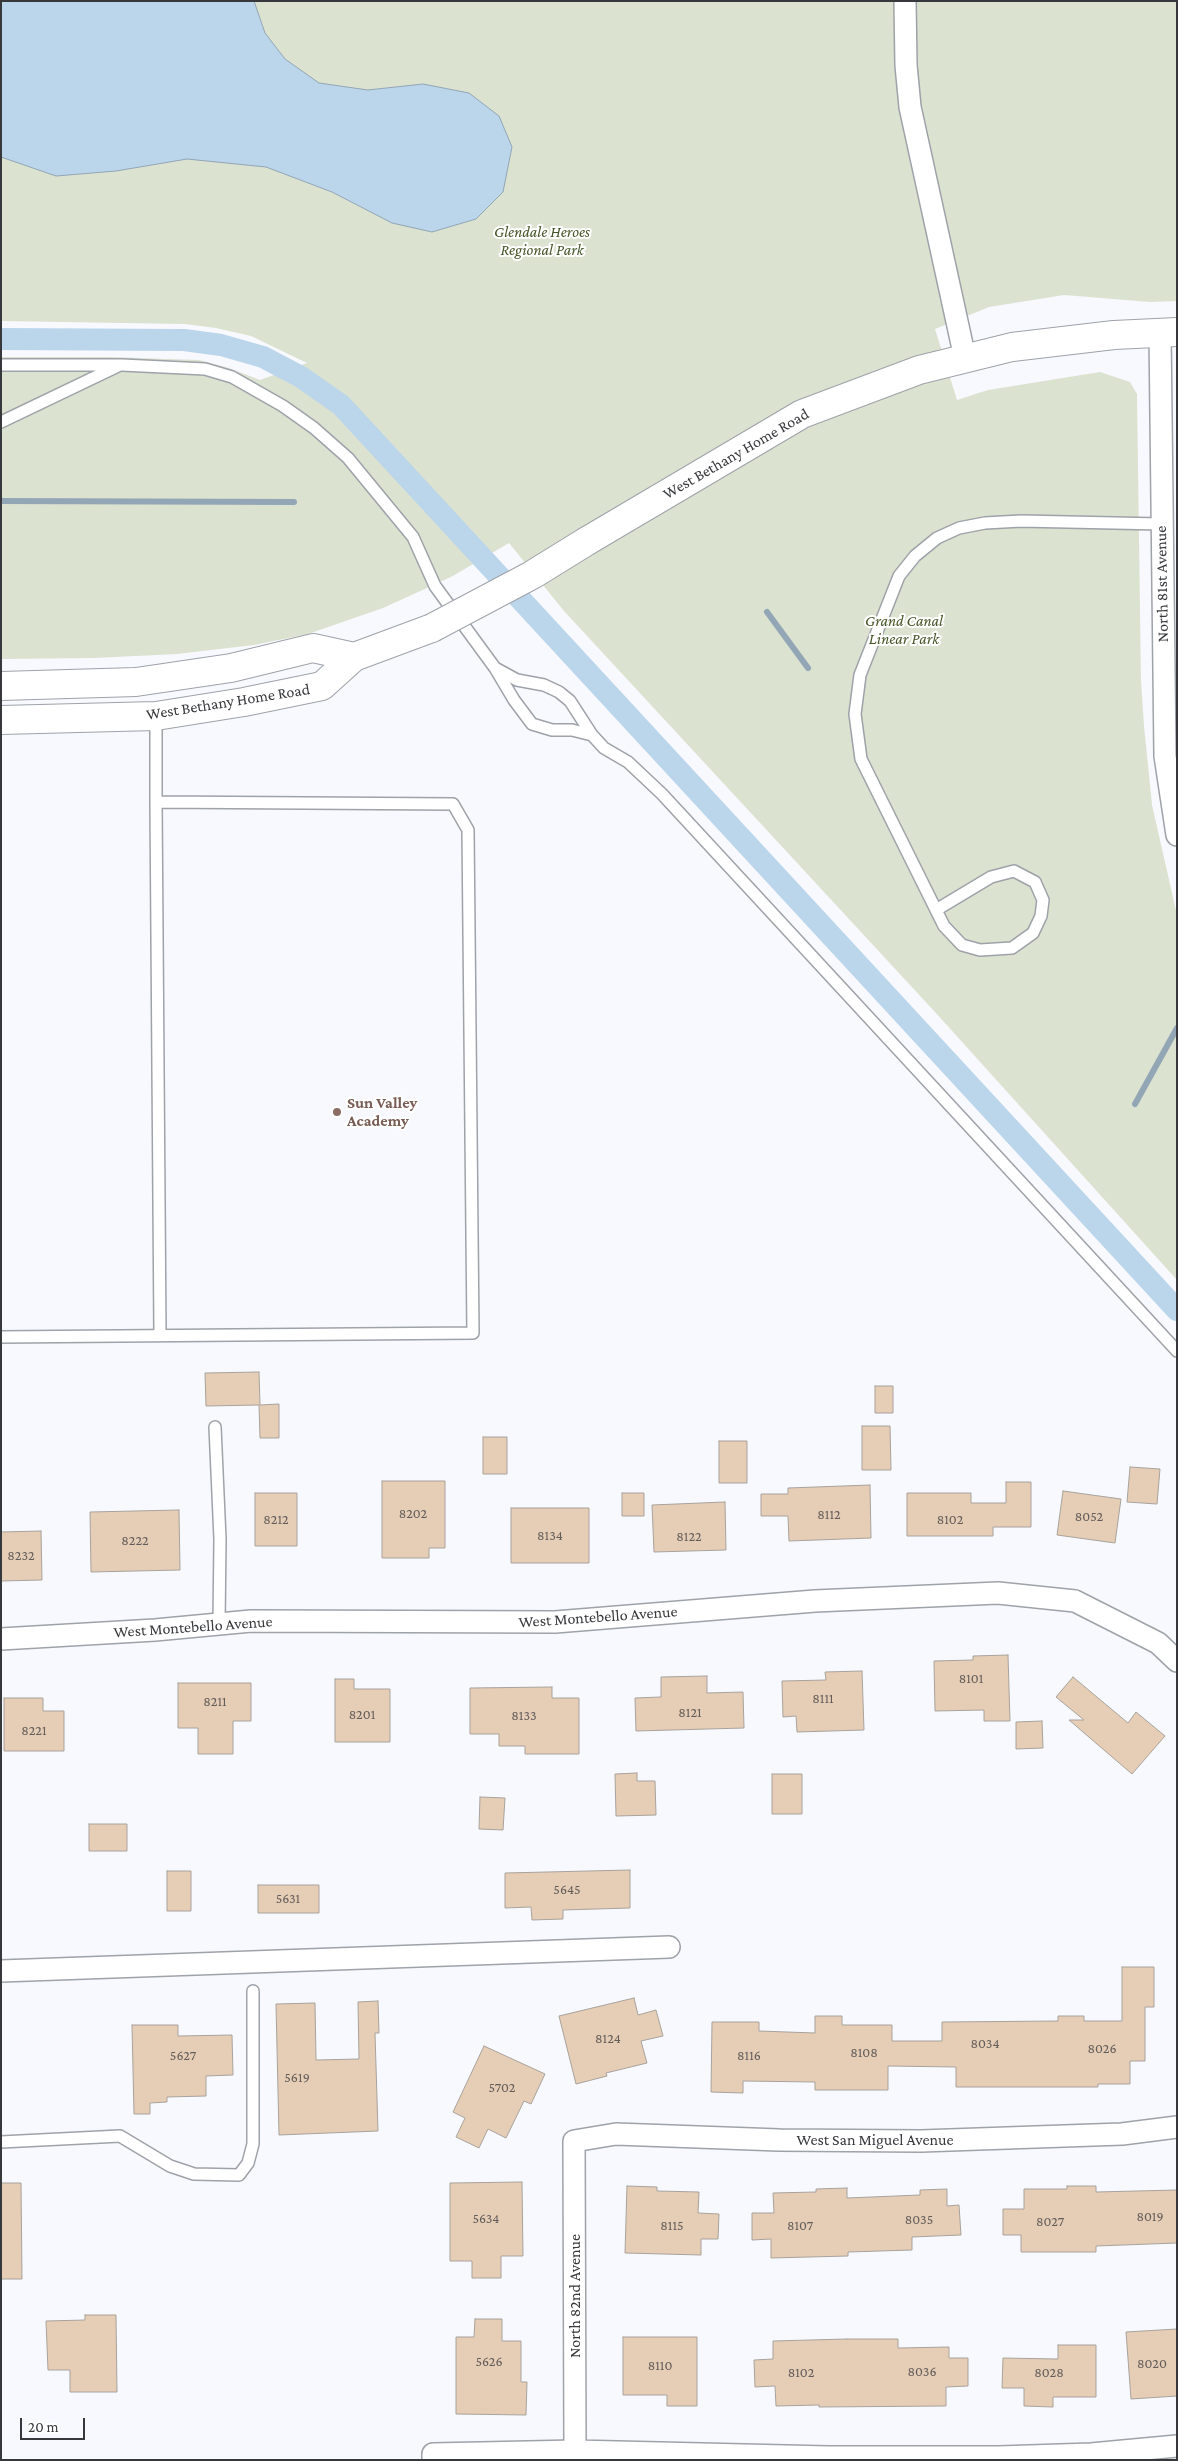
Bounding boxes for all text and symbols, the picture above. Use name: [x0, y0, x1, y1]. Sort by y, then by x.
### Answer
park label: Glendale Heroes Regional Park: [494, 222, 590, 260]
street label: West Bethany Home Road: [660, 404, 812, 504]
street label: North 81st Avenue: [1151, 526, 1173, 642]
park label: Grand Canal Linear Park: [865, 611, 943, 649]
street label: West Bethany Home Road: [145, 680, 311, 724]
place label: Sun Valley Academy: [347, 1093, 417, 1131]
marker: Sun Valley Academy: [331, 1106, 343, 1118]
house number: 8202: [399, 1506, 427, 1522]
house number: 8112: [817, 1507, 841, 1523]
house number: 8052: [1075, 1509, 1103, 1525]
house number: 8212: [263, 1512, 289, 1528]
house number: 8102: [937, 1512, 963, 1528]
house number: 8134: [537, 1528, 563, 1544]
house number: 8122: [676, 1529, 702, 1545]
house number: 8222: [121, 1533, 149, 1549]
house number: 8232: [7, 1548, 35, 1564]
street label: West Montebello Avenue: [518, 1602, 678, 1632]
street label: West Montebello Avenue: [113, 1612, 273, 1642]
house number: 8101: [959, 1671, 983, 1687]
house number: 8111: [812, 1691, 834, 1707]
house number: 8211: [203, 1694, 227, 1710]
house number: 8121: [678, 1705, 702, 1721]
house number: 8201: [349, 1707, 375, 1723]
house number: 8133: [511, 1708, 537, 1724]
house number: 8221: [21, 1723, 47, 1739]
house number: 5645: [553, 1882, 581, 1898]
house number: 5631: [276, 1891, 300, 1907]
house number: 8124: [595, 2031, 621, 2047]
house number: 8034: [970, 2036, 1000, 2052]
house number: 8026: [1087, 2041, 1117, 2057]
house number: 8108: [850, 2045, 878, 2061]
house number: 5627: [170, 2048, 196, 2064]
house number: 8116: [737, 2048, 761, 2064]
house number: 5619: [284, 2070, 310, 2086]
house number: 5702: [489, 2080, 515, 2096]
street label: West San Miguel Avenue: [796, 2130, 954, 2150]
house number: 8019: [1136, 2209, 1164, 2225]
house number: 5634: [472, 2211, 500, 2227]
house number: 8035: [905, 2212, 933, 2228]
house number: 8027: [1036, 2214, 1064, 2230]
house number: 8115: [660, 2218, 684, 2234]
house number: 8107: [787, 2218, 813, 2234]
street label: North 82nd Avenue: [565, 2234, 585, 2358]
house number: 5626: [475, 2354, 503, 2370]
house number: 8020: [1137, 2356, 1167, 2372]
house number: 8110: [648, 2358, 672, 2374]
house number: 8036: [907, 2364, 937, 2380]
house number: 8102: [788, 2365, 814, 2381]
house number: 8028: [1034, 2365, 1064, 2381]
scale bar: [22, 2408, 88, 2440]
text: 20 m: [28, 2419, 59, 2435]

